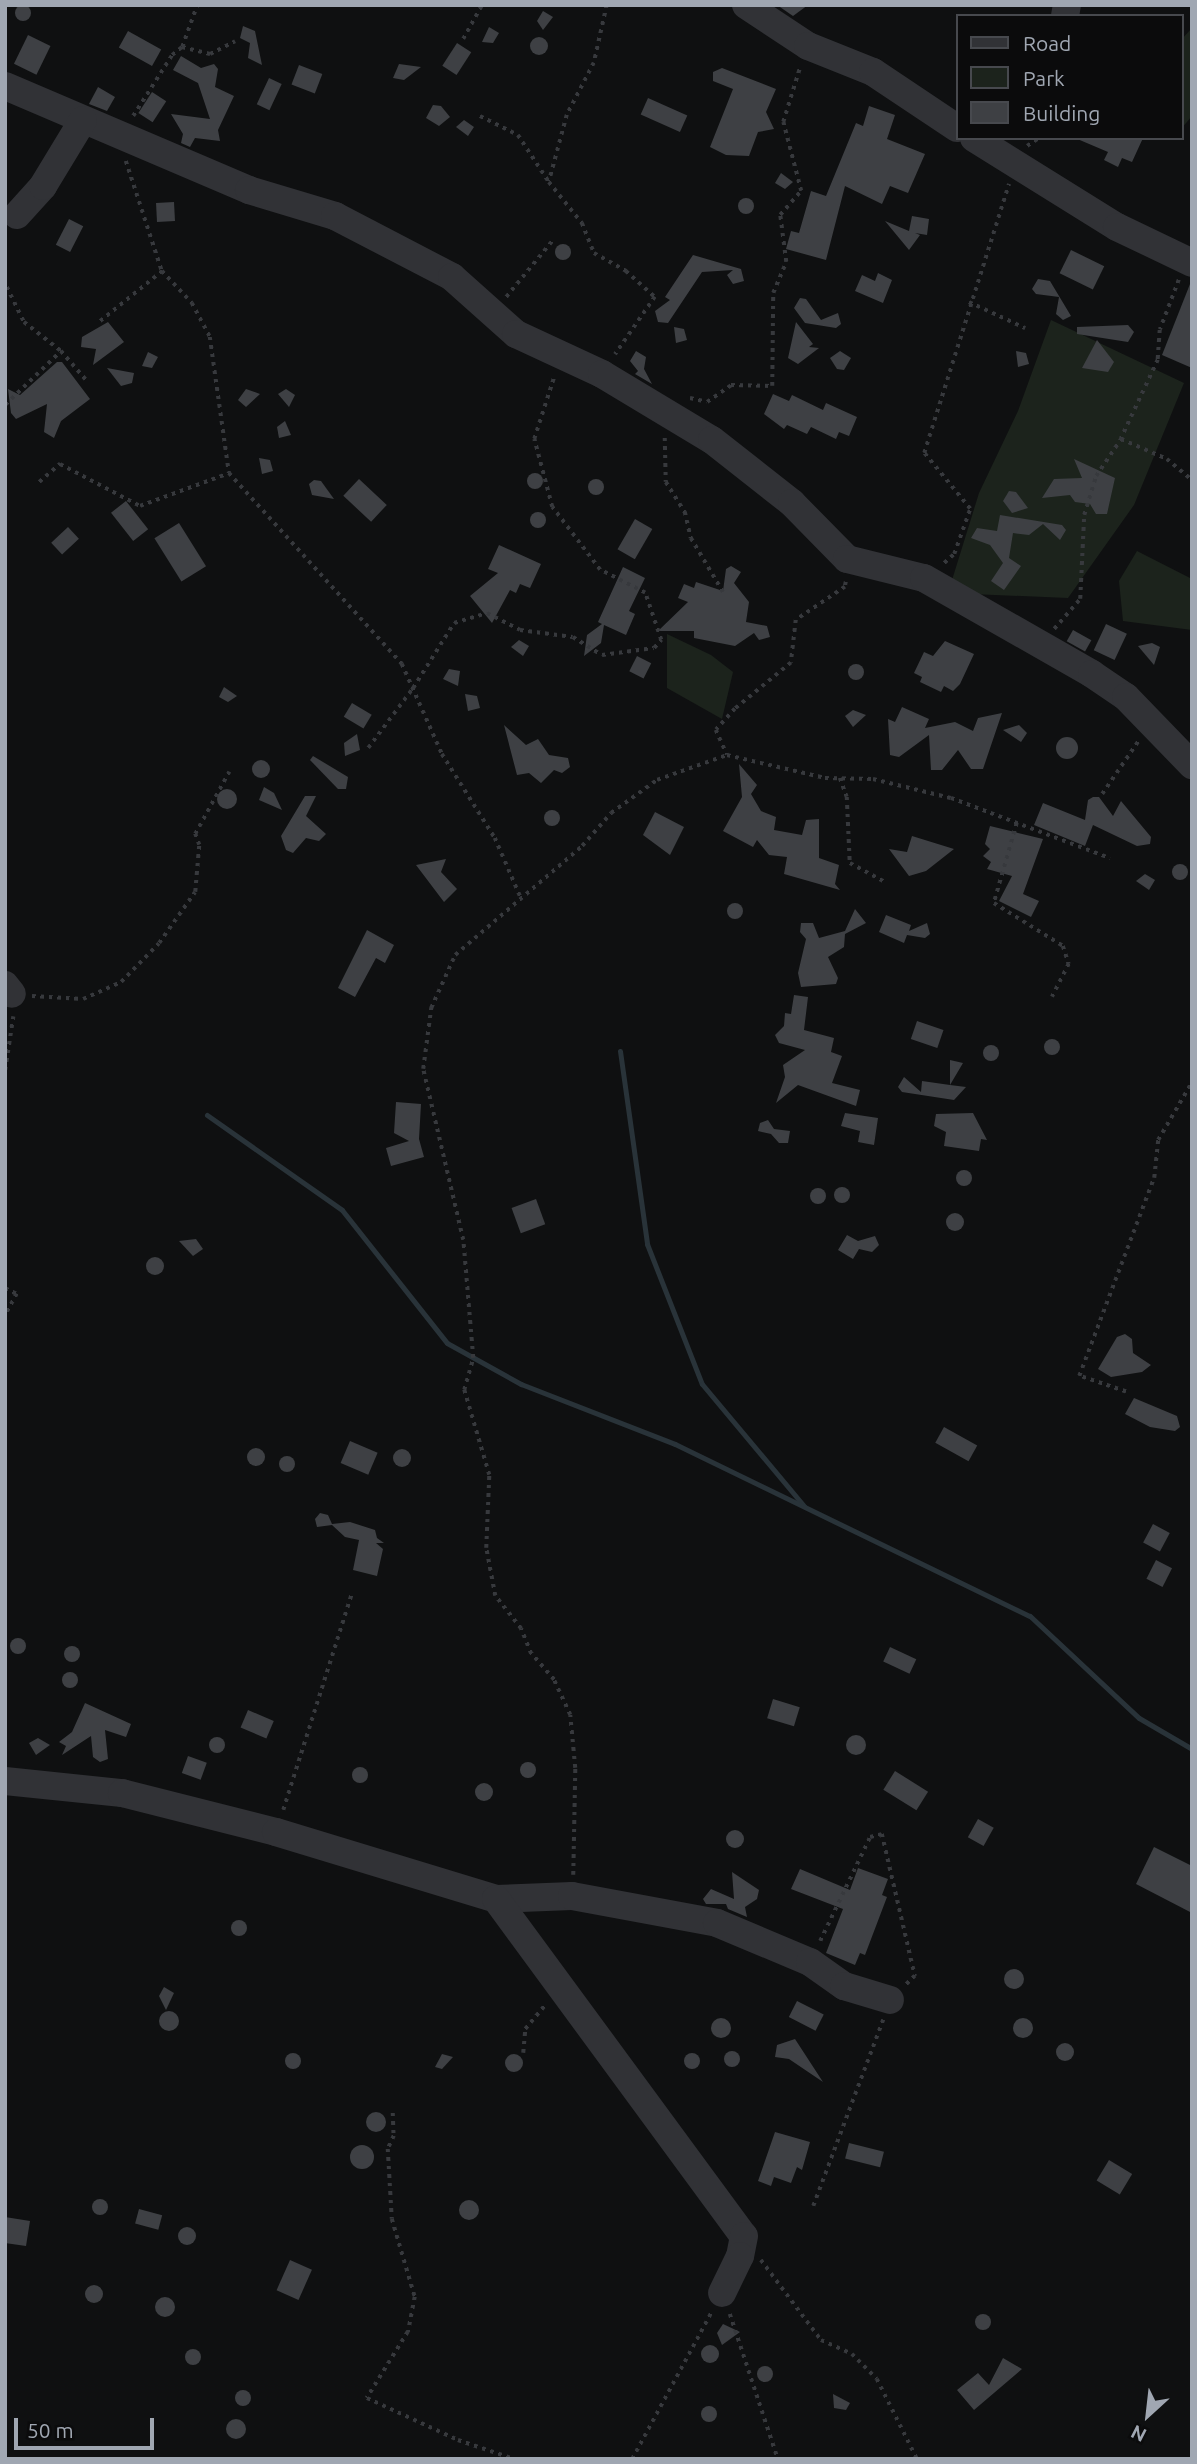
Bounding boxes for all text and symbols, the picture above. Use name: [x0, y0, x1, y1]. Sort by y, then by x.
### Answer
legend: [956, 14, 1183, 140]
text: Road: [1023, 31, 1071, 55]
text: Park: [1023, 66, 1065, 90]
text: Building: [1023, 101, 1100, 125]
north arrow: [1113, 2380, 1183, 2450]
scale bar: [18, 2404, 158, 2448]
text: 50 m: [27, 2418, 74, 2442]
text: N: [1127, 2421, 1150, 2447]

